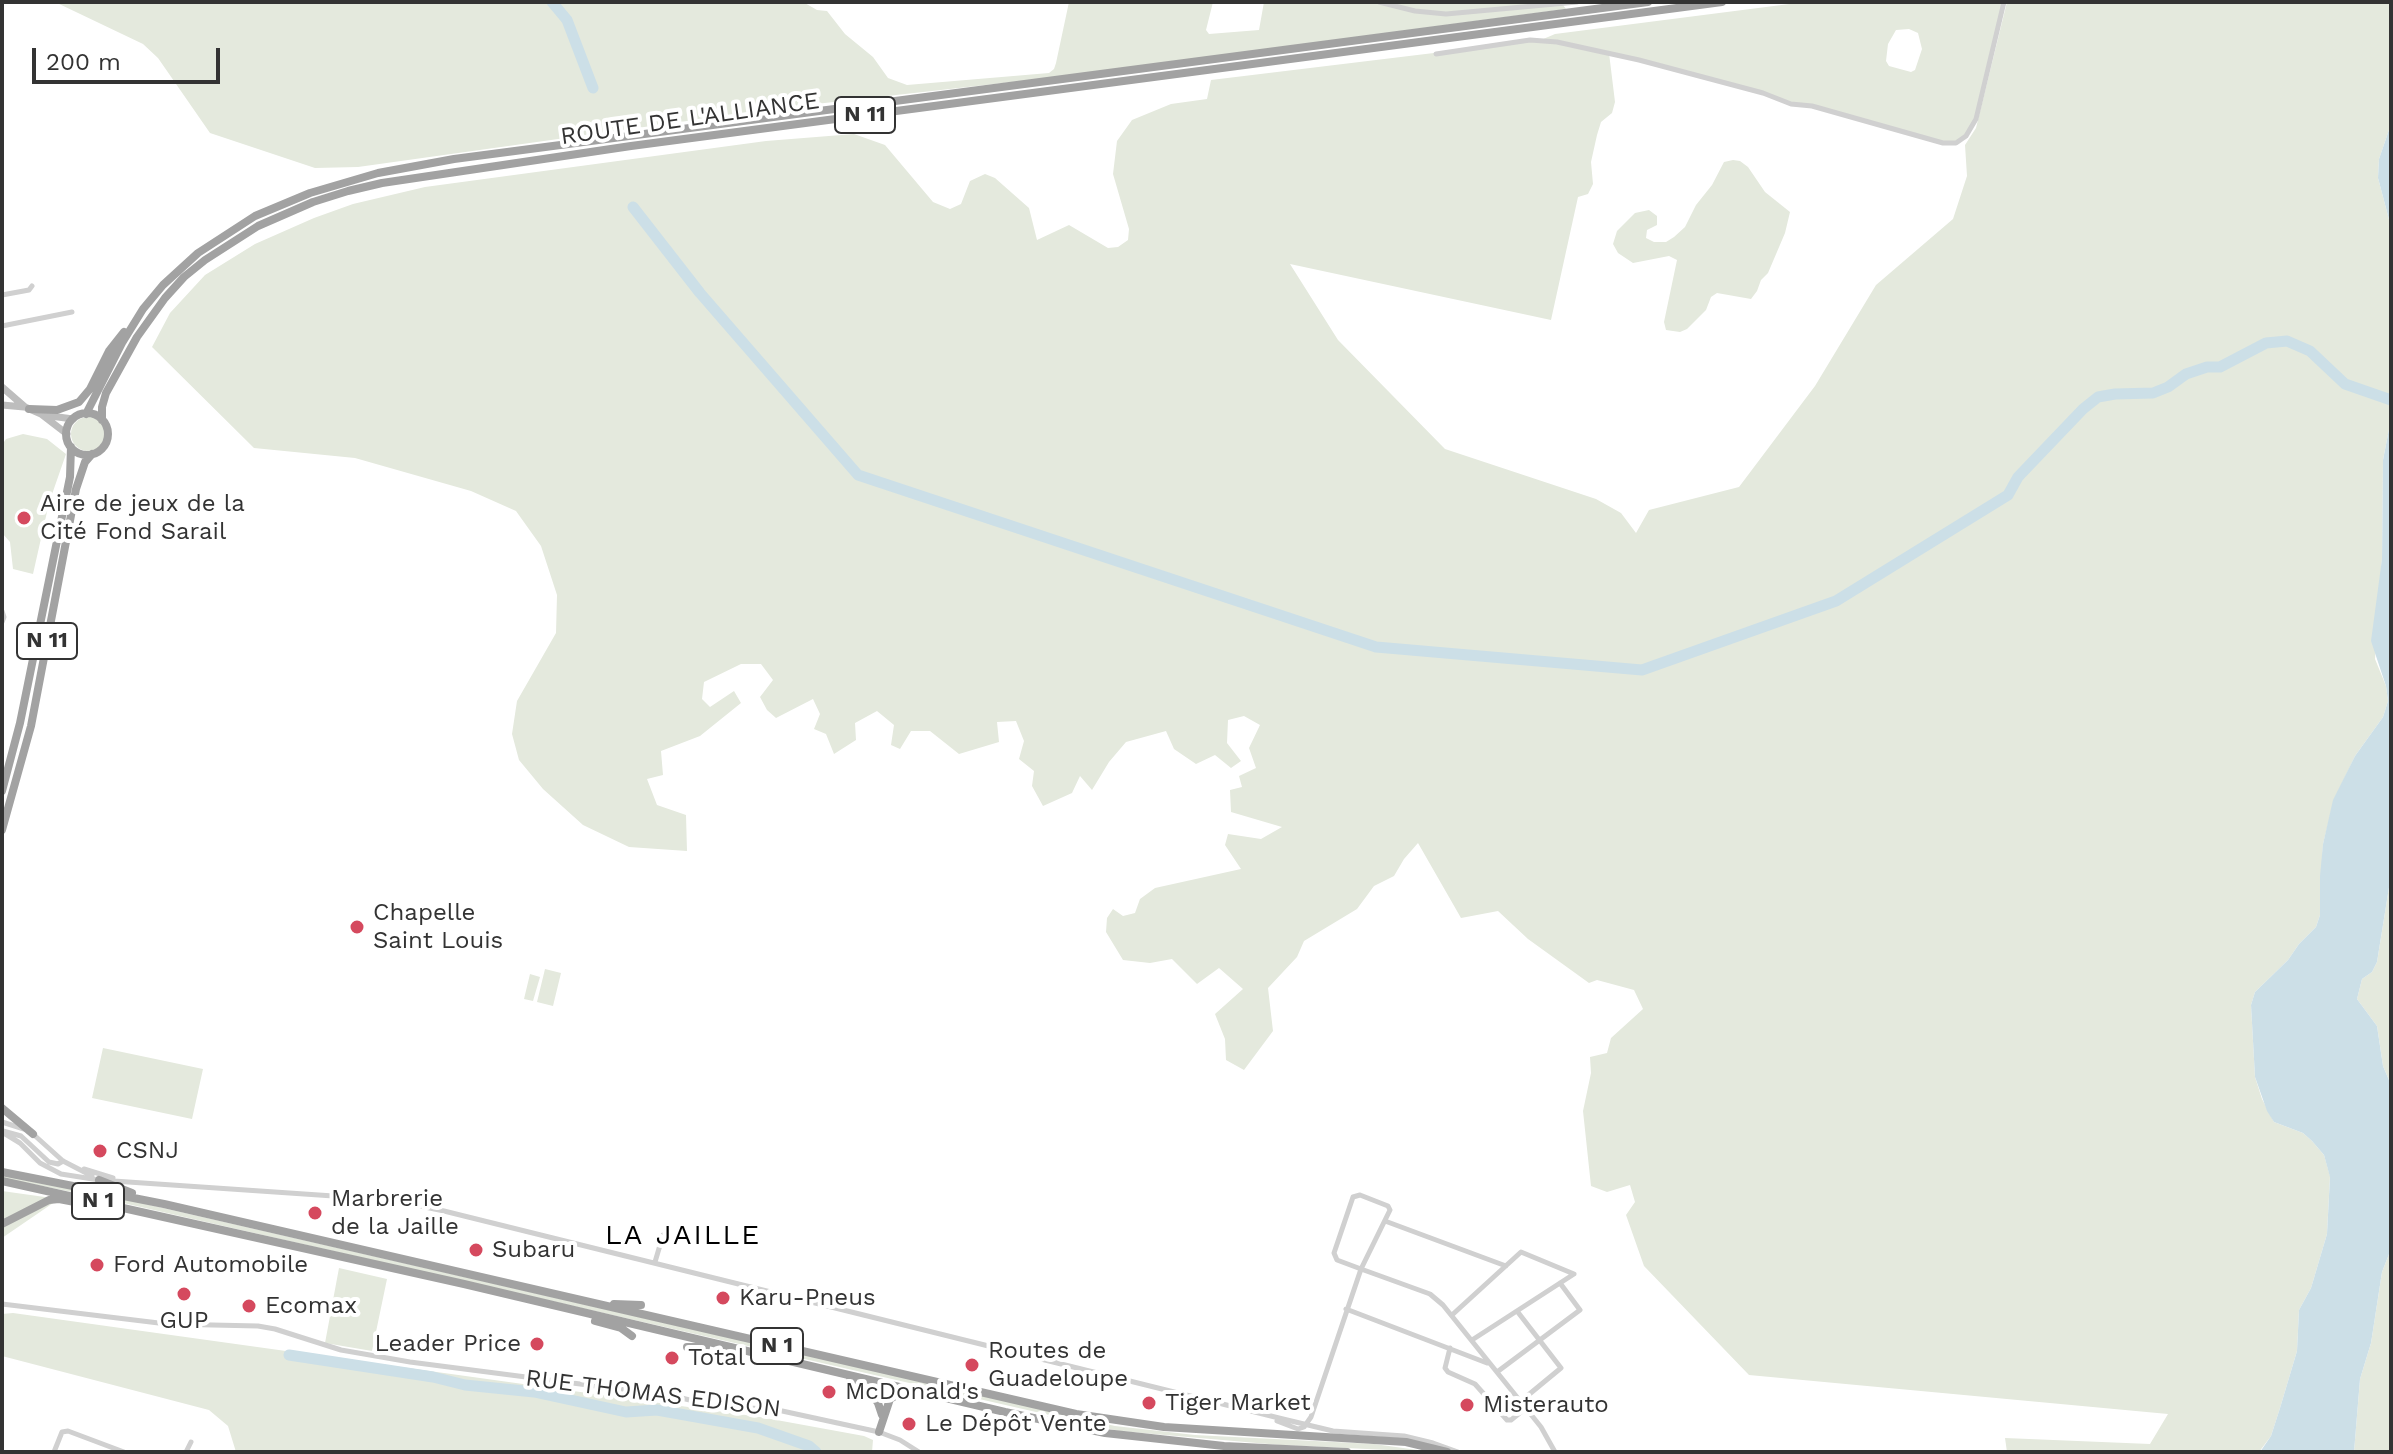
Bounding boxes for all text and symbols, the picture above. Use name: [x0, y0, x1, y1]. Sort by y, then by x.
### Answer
scale bar: [36, 32, 224, 82]
text: 200 m: [46, 48, 121, 76]
street label: ROUTE DE L'ALLIANCE: [559, 87, 821, 151]
road number: N 11: [835, 97, 895, 133]
place label: Aire de jeux de la Cité Fond Sarail: [40, 490, 245, 546]
marker: Aire de jeux de la Cité Fond Sarail: [15, 509, 33, 527]
road number: N 11: [17, 623, 77, 659]
place label: Chapelle Saint Louis: [373, 899, 503, 955]
marker: Chapelle Saint Louis: [348, 918, 366, 936]
place label: CSNJ: [116, 1137, 179, 1165]
marker: CSNJ: [91, 1142, 109, 1160]
road number: N 1: [72, 1183, 124, 1219]
place label: Marbrerie de la Jaille: [331, 1185, 459, 1241]
marker: Marbrerie de la Jaille: [306, 1204, 324, 1222]
district label: LA JAILLE: [605, 1219, 761, 1253]
place label: Subaru: [492, 1236, 575, 1264]
marker: Subaru: [467, 1241, 485, 1259]
place label: Ford Automobile: [113, 1251, 308, 1279]
marker: Ford Automobile: [88, 1256, 106, 1274]
place label: Karu-Pneus: [739, 1284, 876, 1312]
marker: GUP: [175, 1285, 193, 1303]
marker: Karu-Pneus: [714, 1289, 732, 1307]
place label: Ecomax: [265, 1292, 357, 1320]
marker: Ecomax: [240, 1297, 258, 1315]
place label: GUP: [159, 1307, 209, 1335]
road number: N 1: [751, 1328, 803, 1364]
place label: Leader Price: [375, 1330, 521, 1358]
marker: Leader Price: [528, 1335, 546, 1353]
place label: Routes de Guadeloupe: [988, 1337, 1128, 1393]
place label: Total: [688, 1344, 745, 1372]
marker: Total: [663, 1349, 681, 1367]
marker: Routes de Guadeloupe: [963, 1356, 981, 1374]
street label: RUE THOMAS EDISON: [524, 1364, 782, 1424]
place label: McDonald's: [845, 1378, 979, 1406]
marker: McDonald's: [820, 1383, 838, 1401]
place label: Tiger Market: [1165, 1389, 1311, 1417]
place label: Misterauto: [1483, 1391, 1609, 1419]
marker: Tiger Market: [1140, 1394, 1158, 1412]
marker: Misterauto: [1458, 1396, 1476, 1414]
place label: Le Dépôt Vente: [925, 1410, 1107, 1438]
marker: Le Dépôt Vente: [900, 1415, 918, 1433]

